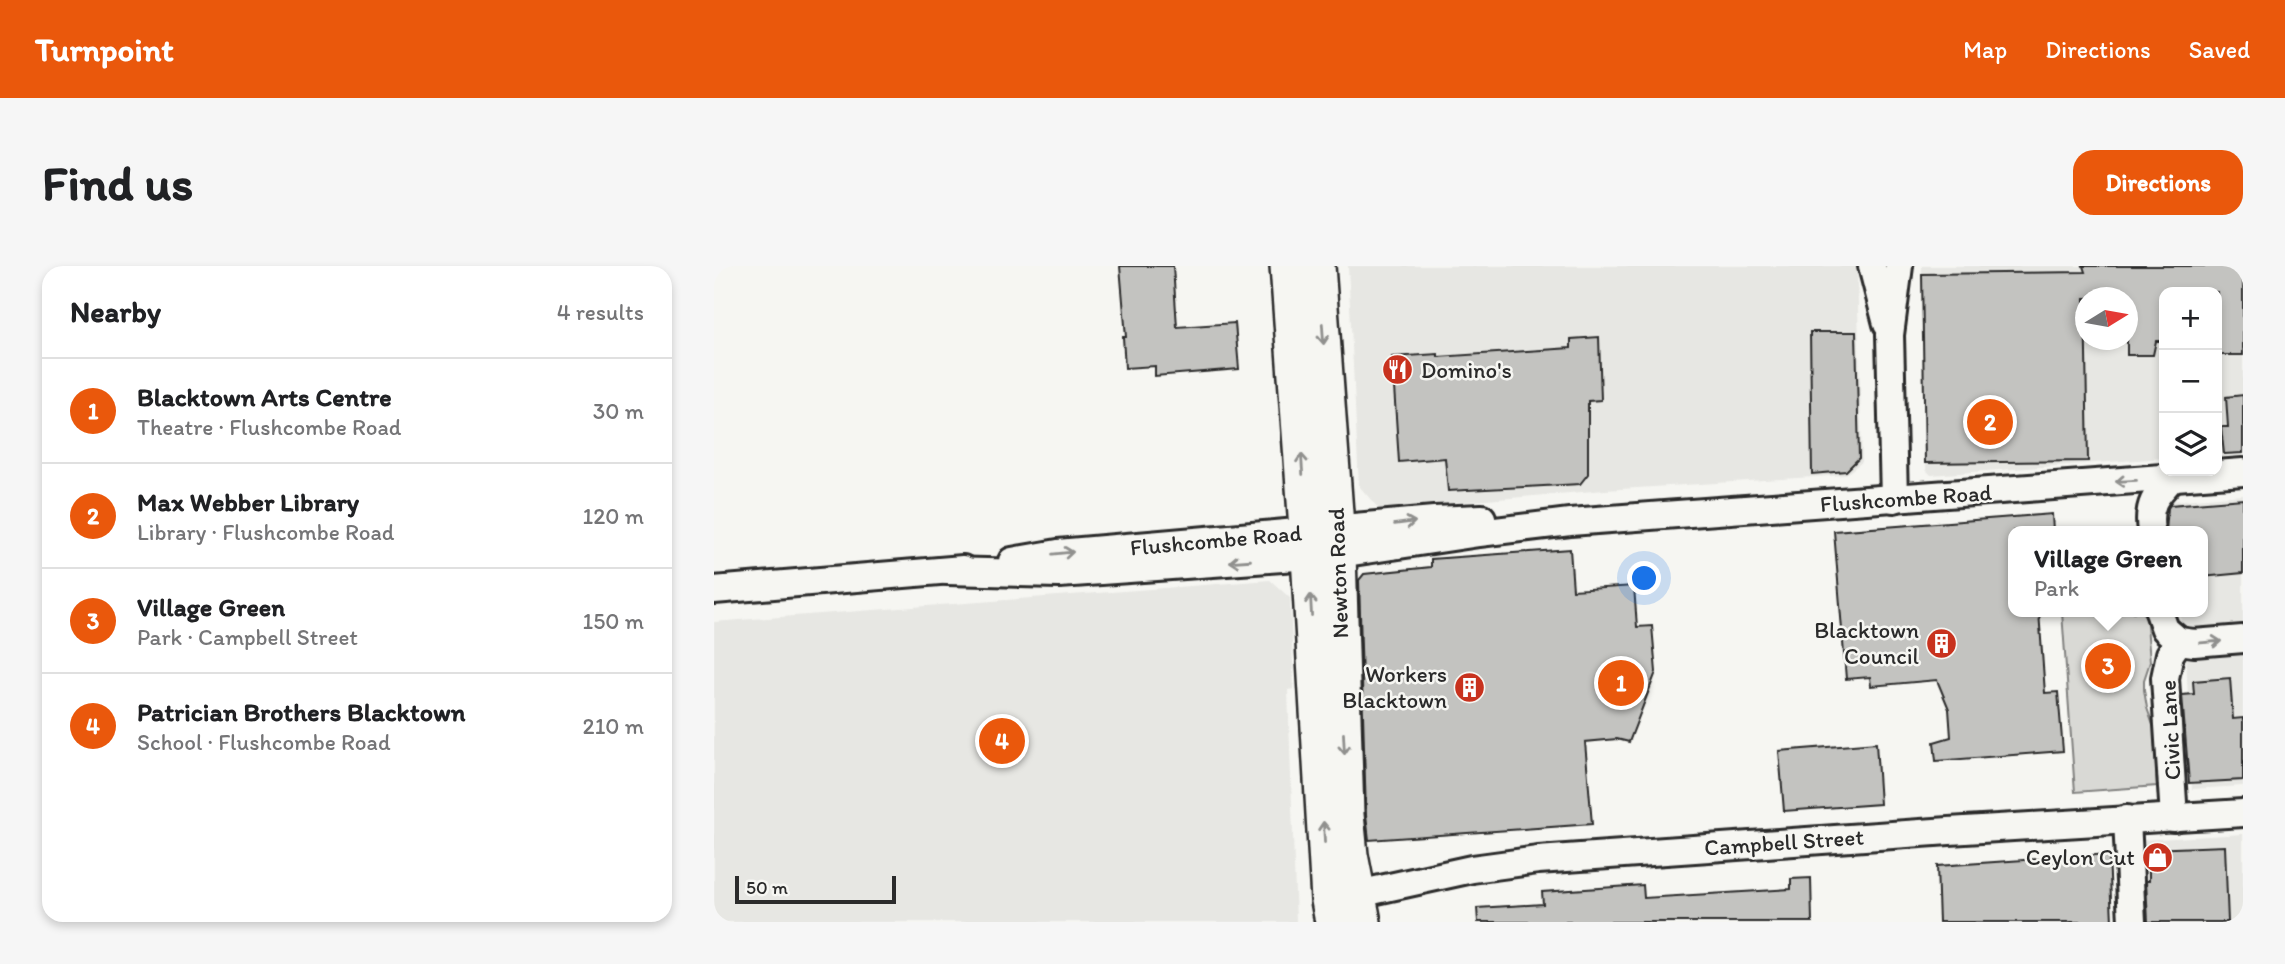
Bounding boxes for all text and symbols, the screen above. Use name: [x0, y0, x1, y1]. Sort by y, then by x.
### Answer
text: Turnpoint: [35, 30, 174, 69]
text: Map: [1963, 35, 2007, 64]
text: Directions: [2045, 35, 2151, 64]
text: Saved: [2189, 35, 2250, 64]
button: Directions: [2073, 150, 2243, 215]
text: Find us: [42, 153, 193, 212]
north arrow: [2075, 287, 2138, 350]
map controls: [2159, 287, 2222, 476]
button: +: [2159, 287, 2222, 350]
text: Nearby: [70, 293, 161, 330]
text: 4 results: [557, 298, 644, 326]
one-way arrow: [1317, 322, 1330, 345]
button: −: [2159, 350, 2222, 413]
restaurant icon: Domino's: [1381, 353, 1415, 387]
place label: Domino's: [1421, 356, 1512, 384]
text: Blacktown Arts Centre: [137, 381, 392, 413]
pin: 2: [1967, 396, 2013, 448]
text: 1: [88, 397, 98, 425]
text: 30 m: [593, 397, 644, 425]
text: Theatre · Flushcombe Road: [137, 413, 402, 441]
button: layers: [2159, 413, 2222, 476]
one-way arrow: [1295, 453, 1308, 476]
one-way arrow: [2115, 474, 2138, 487]
street label: Flushcombe Road: [1819, 478, 1993, 518]
text: Max Webber Library: [137, 486, 359, 518]
text: 2: [87, 502, 99, 530]
text: 120 m: [583, 502, 644, 530]
street label: Newton Road: [1322, 507, 1354, 639]
one-way arrow: [1393, 516, 1416, 529]
text: Library · Flushcombe Road: [137, 518, 395, 546]
street label: Flushcombe Road: [1129, 519, 1303, 561]
popup: [2008, 526, 2208, 617]
text: Village Green: [2034, 542, 2182, 574]
one-way arrow: [1051, 547, 1074, 560]
one-way arrow: [1229, 555, 1252, 568]
your location: [1627, 561, 1661, 595]
text: Park: [2034, 574, 2079, 602]
text: Village Green: [137, 591, 285, 623]
one-way arrow: [1304, 594, 1317, 617]
text: 3: [87, 607, 99, 635]
text: 150 m: [583, 607, 644, 635]
place label: Blacktown Council: [1814, 616, 1919, 670]
text: Park · Campbell Street: [137, 623, 358, 651]
building icon: Blacktown Council: [1925, 626, 1959, 660]
one-way arrow: [2199, 635, 2222, 648]
pin: 3: [2085, 640, 2131, 692]
pin: 1: [1598, 657, 1644, 709]
place label: Workers Blacktown: [1342, 660, 1447, 714]
building icon: Workers Blacktown: [1453, 670, 1487, 704]
street label: Civic Lane: [2153, 679, 2187, 781]
text: Patrician Brothers Blacktown: [137, 696, 465, 728]
text: 4: [86, 712, 100, 740]
text: 210 m: [583, 712, 644, 740]
pin: 4: [979, 715, 1025, 767]
text: School · Flushcombe Road: [137, 728, 391, 756]
one-way arrow: [1337, 733, 1350, 756]
one-way arrow: [1317, 821, 1330, 844]
street label: Campbell Street: [1703, 822, 1865, 862]
shop icon: Ceylon Cut: [2141, 840, 2175, 874]
place label: Ceylon Cut: [2026, 843, 2135, 871]
scale bar: [735, 873, 896, 905]
text: 50 m: [746, 876, 788, 899]

